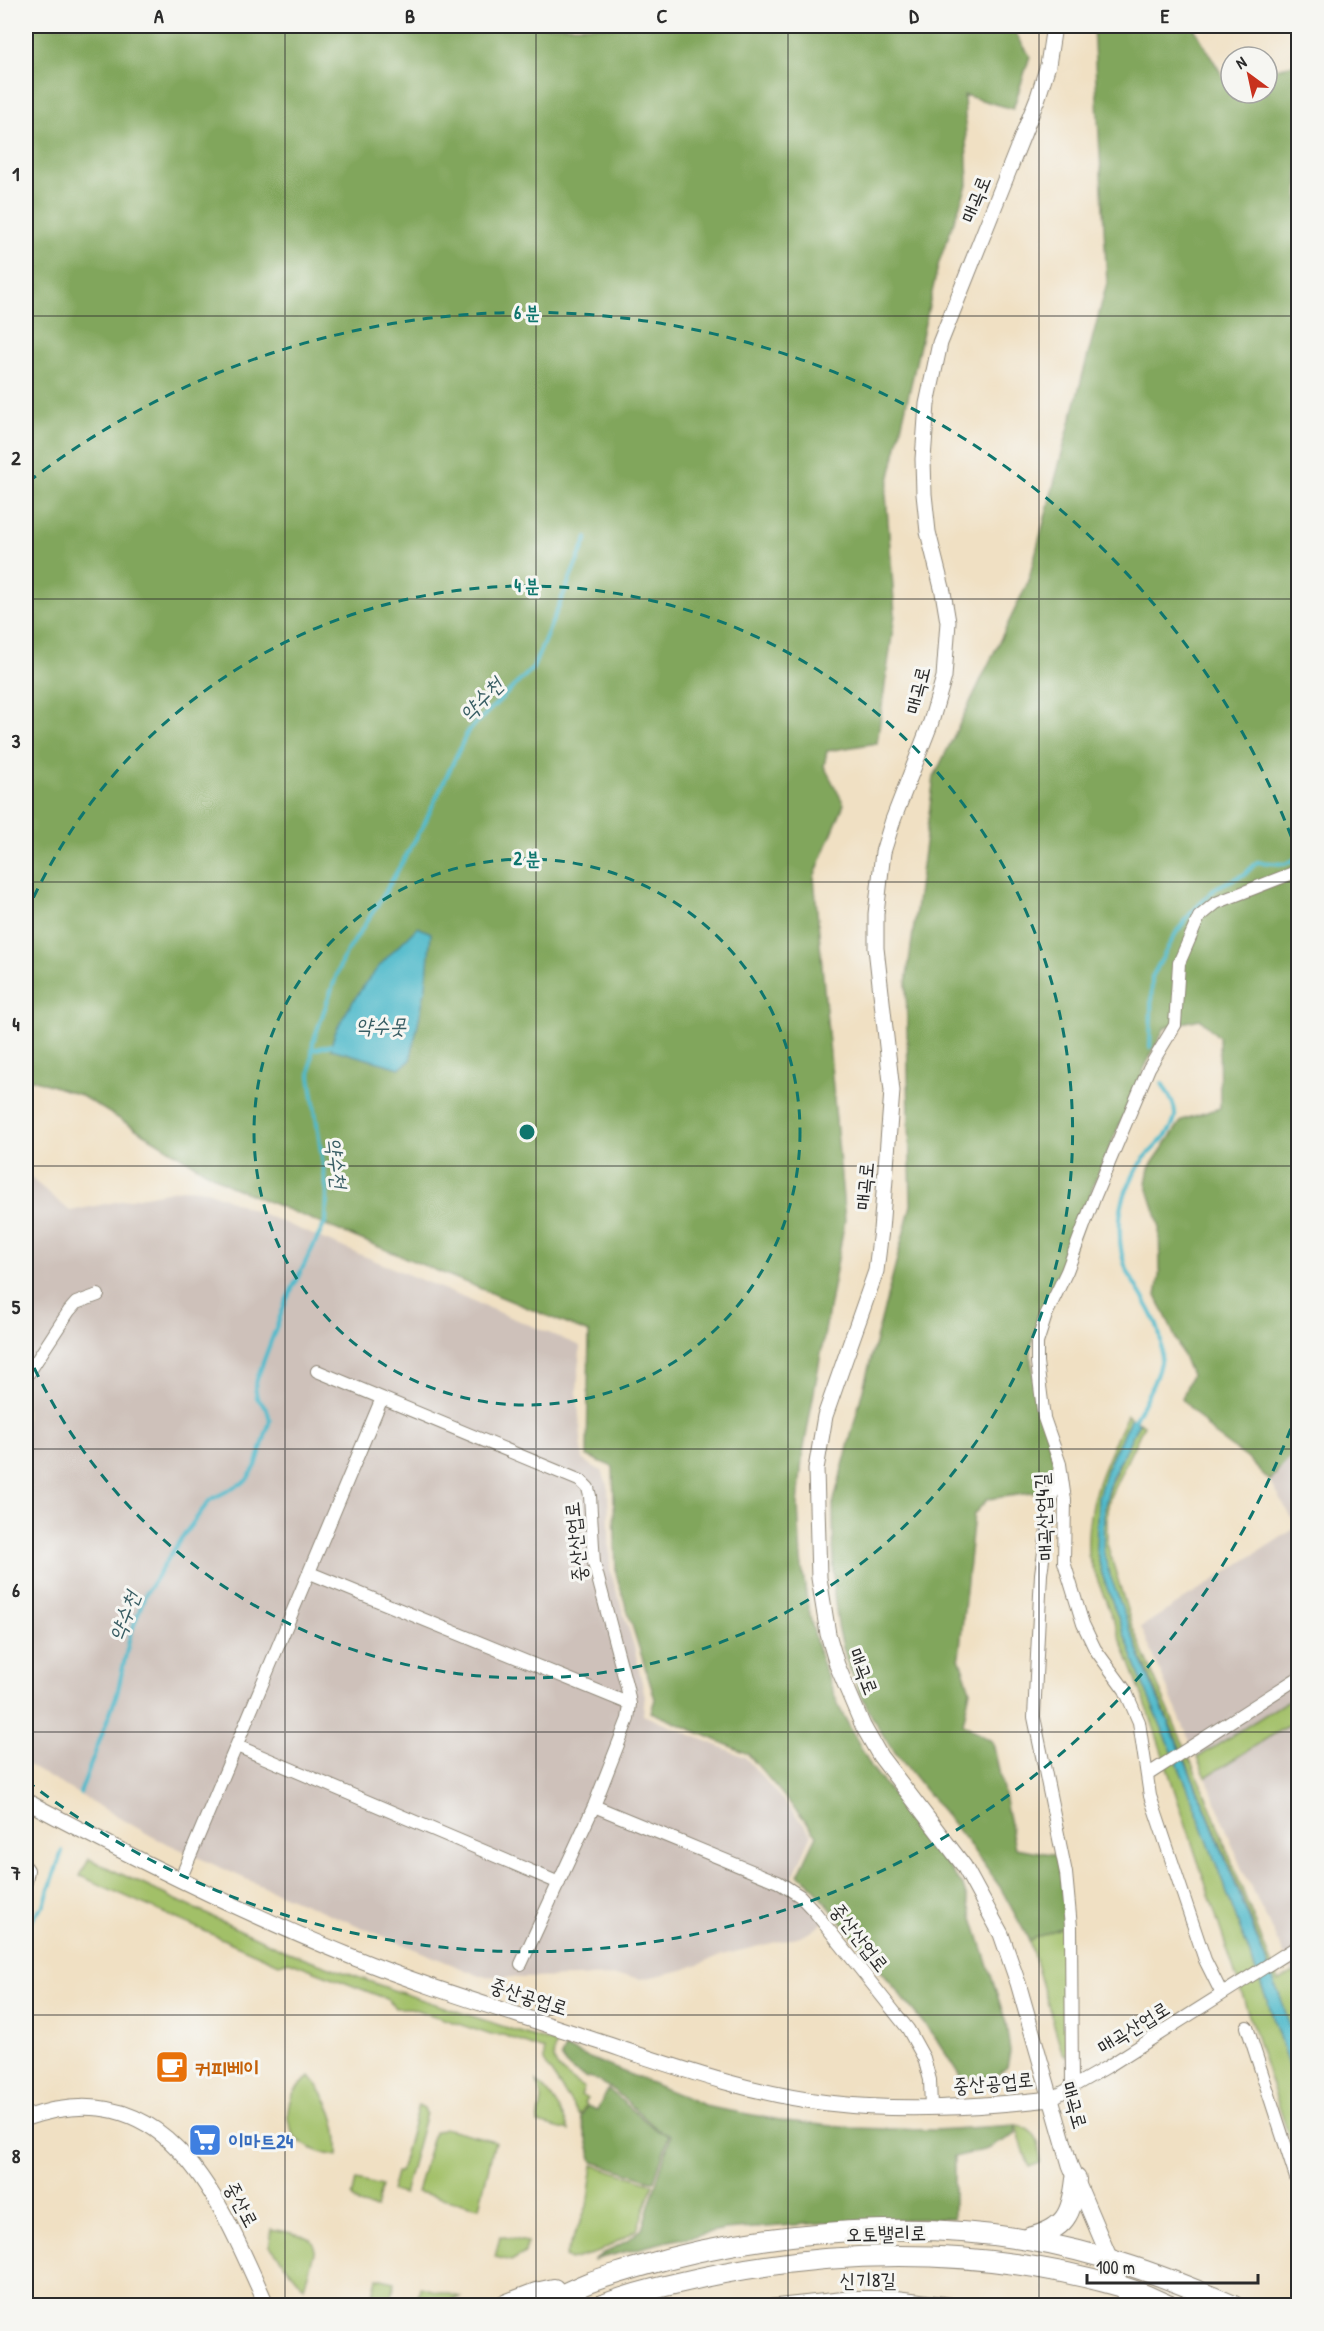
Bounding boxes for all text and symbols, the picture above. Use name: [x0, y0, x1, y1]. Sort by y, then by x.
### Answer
text: A: [154, 2, 164, 29]
text: B: [405, 2, 415, 29]
text: C: [657, 2, 668, 29]
text: D: [909, 2, 919, 29]
text: E: [1161, 2, 1170, 29]
north arrow: [1219, 45, 1279, 105]
text: N: [1231, 51, 1251, 74]
text: 1: [12, 160, 20, 187]
street label: 매곡로: [953, 172, 997, 226]
text: 6 분: [514, 300, 540, 325]
text: 2: [11, 444, 21, 471]
text: 4 분: [514, 573, 540, 598]
street label: 매곡로: [898, 663, 936, 717]
water label: 약수천: [453, 669, 511, 727]
text: 3: [12, 727, 21, 754]
text: 2 분: [513, 846, 541, 871]
text: 4: [12, 1010, 20, 1037]
water label: 약수못: [356, 1011, 407, 1040]
centre of rings: [517, 1122, 537, 1142]
water label: 약수천: [320, 1136, 355, 1192]
street label: 매곡로: [848, 1161, 880, 1211]
text: 5: [12, 1293, 21, 1320]
street label: 매곡산업4길: [1027, 1472, 1059, 1562]
street label: 중산산업로: [557, 1501, 593, 1583]
text: 6: [12, 1576, 20, 1603]
water label: 약수천: [101, 1585, 147, 1645]
street label: 매곡로: [843, 1644, 885, 1698]
text: 7: [10, 1859, 21, 1886]
street label: 중산산업로: [825, 1897, 895, 1977]
street label: 중산공업로: [487, 1971, 571, 2021]
street label: 매곡산업로: [1092, 1994, 1174, 2060]
cafe icon: 커피베이: [154, 2049, 190, 2085]
place label: 커피베이: [195, 2054, 259, 2081]
street label: 중산공업로: [952, 2065, 1034, 2099]
street label: 매곡로: [1055, 2078, 1095, 2132]
supermarket icon: 이마트24: [187, 2122, 223, 2158]
place label: 이마트24: [228, 2127, 294, 2154]
text: 8: [12, 2142, 21, 2169]
street label: 중산로: [219, 2176, 265, 2232]
street label: 오토밸리로: [846, 2219, 926, 2247]
scale bar: [1087, 2247, 1258, 2285]
text: 100 m: [1096, 2255, 1135, 2280]
street label: 신기8길: [840, 2266, 896, 2293]

